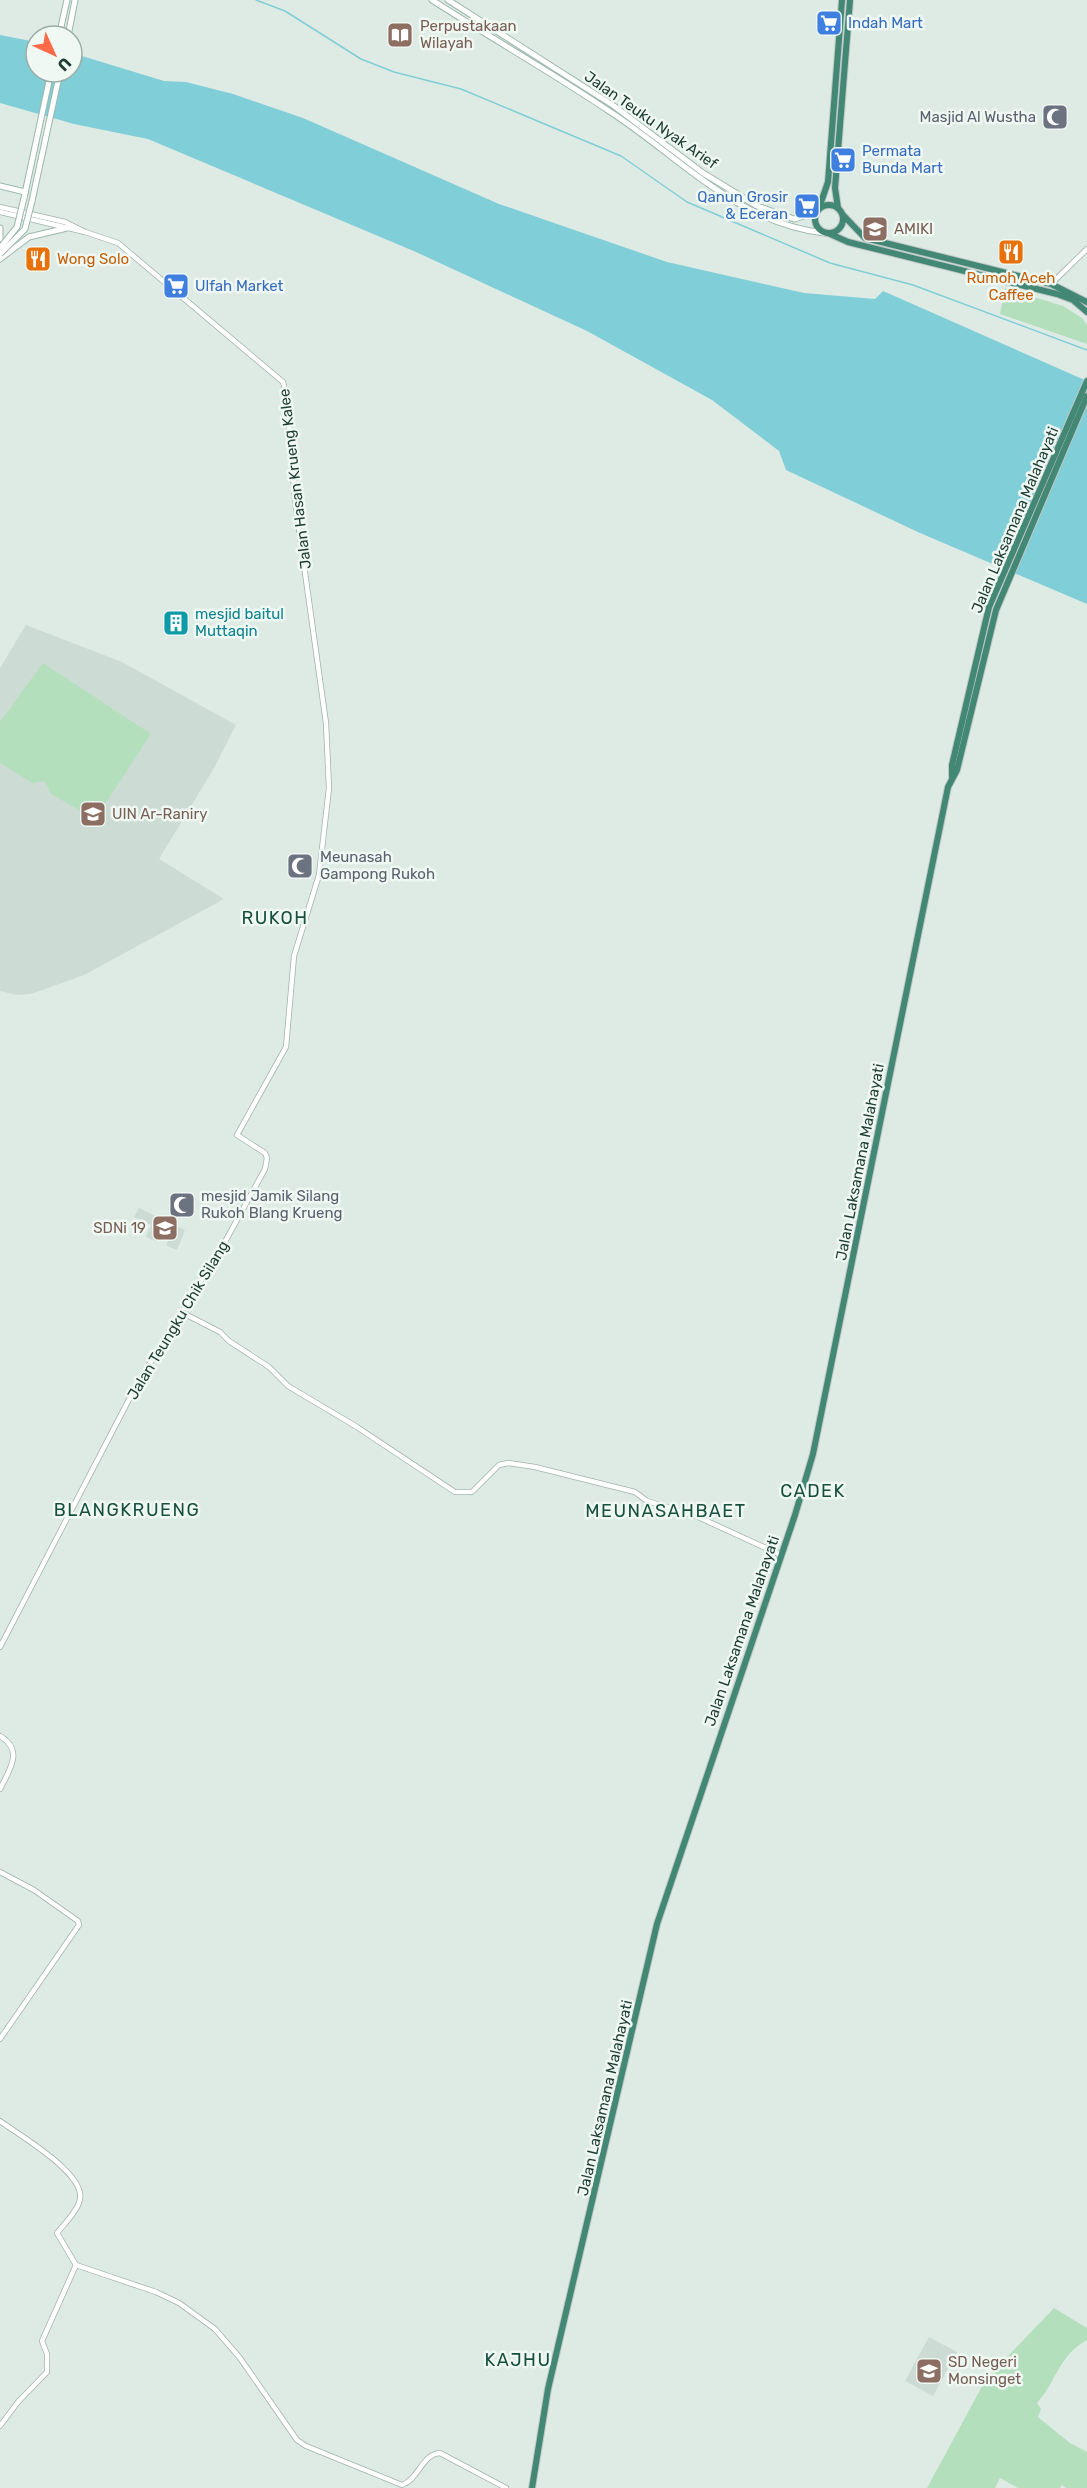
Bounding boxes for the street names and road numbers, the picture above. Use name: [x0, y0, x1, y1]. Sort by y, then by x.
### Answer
street label: Jalan Teuku Nyak Arief: [581, 67, 721, 173]
street label: Jalan Hasan Krueng Kalee: [275, 388, 315, 570]
street label: Jalan Laksamana Malahayati: [968, 424, 1062, 616]
street label: Jalan Laksamana Malahayati: [832, 1062, 888, 1262]
street label: Jalan Teungku Chik Silang: [123, 1237, 233, 1403]
street label: Jalan Laksamana Malahayati: [701, 1533, 783, 1729]
street label: Jalan Laksamana Malahayati: [574, 1998, 636, 2198]

